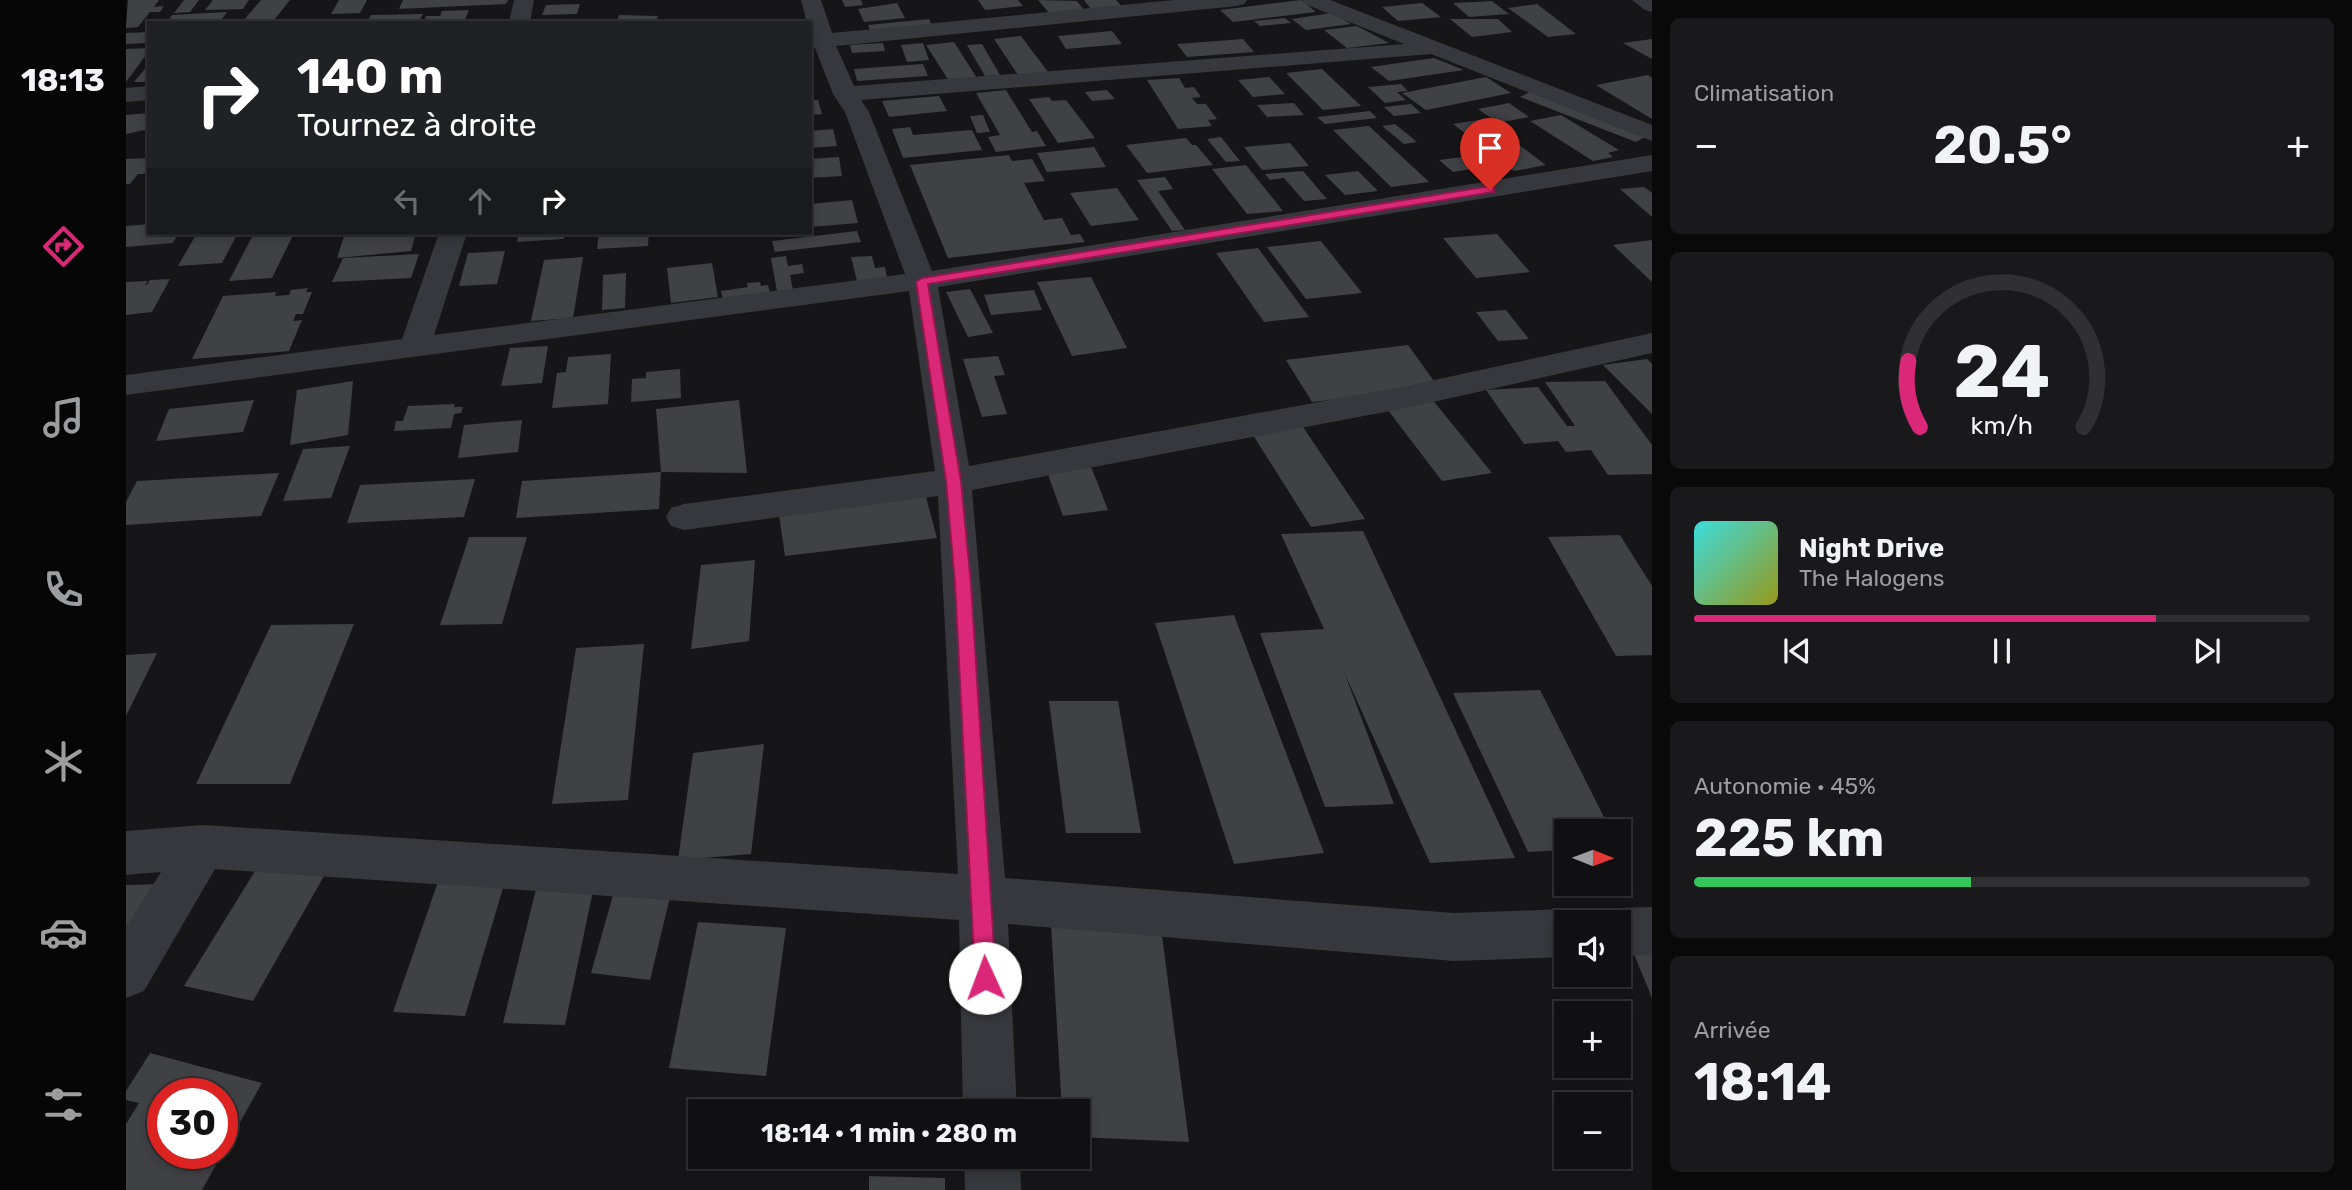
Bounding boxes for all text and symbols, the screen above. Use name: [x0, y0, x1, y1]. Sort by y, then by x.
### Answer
text: 140 m: [297, 47, 443, 105]
icon: right: [182, 49, 273, 140]
text: 18:13: [21, 61, 105, 99]
text: Climatisation: [1694, 79, 1834, 107]
text: Tournez à droite: [297, 106, 537, 144]
text: 20.5°: [1933, 114, 2072, 176]
pin: [1460, 118, 1520, 190]
text: −: [1694, 122, 1719, 168]
text: +: [2286, 122, 2310, 168]
icon: arrive: [1471, 129, 1509, 167]
icon: left: [388, 182, 426, 220]
icon: ahead: [461, 182, 499, 220]
icon: right: [534, 182, 572, 220]
icon: directions: [39, 222, 88, 271]
text: 24: [1954, 329, 2050, 415]
icon: music: [39, 393, 88, 442]
text: km/h: [1971, 410, 2033, 439]
text: Night Drive: [1799, 533, 1944, 564]
text: The Halogens: [1799, 564, 1945, 592]
icon: phone: [39, 565, 88, 614]
icon: previous: [1778, 632, 1816, 670]
icon: pause: [1983, 632, 2021, 670]
icon: next: [2188, 632, 2226, 670]
icon: climate: [39, 737, 88, 786]
text: Autonomie · 45%: [1694, 772, 1876, 800]
text: 225 km: [1694, 807, 1884, 869]
north arrow: [1554, 819, 1631, 896]
map controls: [1554, 819, 1631, 1169]
icon: car: [39, 908, 88, 957]
button: sound: [1554, 910, 1631, 987]
position arrow: [948, 941, 1022, 1015]
button: +: [1554, 1001, 1631, 1078]
text: Arrivée: [1694, 1016, 1771, 1044]
text: 18:14: [1694, 1051, 1832, 1113]
speed limit sign: 30: [147, 1078, 238, 1169]
icon: filters: [39, 1080, 88, 1129]
button: −: [1554, 1092, 1631, 1169]
text: 18:14 · 1 min · 280 m: [761, 1118, 1017, 1149]

